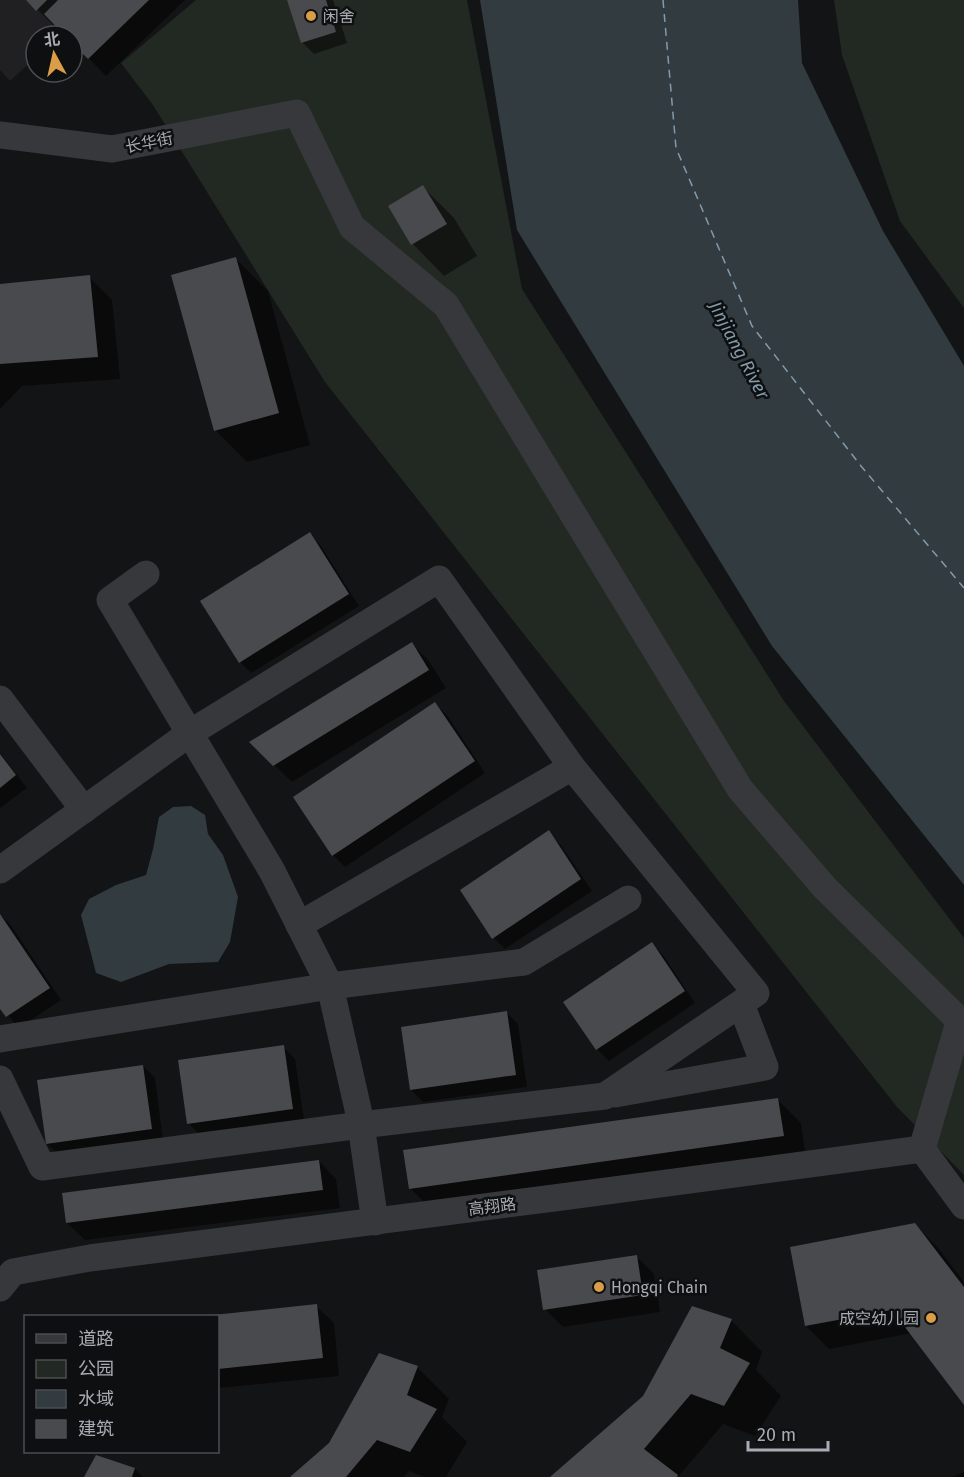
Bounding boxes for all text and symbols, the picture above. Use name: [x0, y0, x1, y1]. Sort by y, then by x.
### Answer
place label: 闲舍: [323, 7, 355, 26]
marker: 闲舍: [304, 9, 318, 23]
north arrow: [24, 24, 84, 84]
text: 北: [43, 29, 61, 50]
street label: 长华街: [124, 129, 174, 156]
water label: Jinjiang River: [704, 297, 774, 404]
street label: 高翔路: [467, 1194, 517, 1219]
place label: Hongqi Chain: [611, 1278, 708, 1297]
marker: Hongqi Chain: [592, 1280, 606, 1294]
place label: 成空幼儿园: [839, 1309, 919, 1328]
marker: 成空幼儿园: [924, 1311, 938, 1325]
legend: [24, 1315, 219, 1453]
text: 道路: [78, 1328, 114, 1350]
text: 公园: [78, 1358, 114, 1380]
text: 水域: [78, 1388, 114, 1410]
scale bar: [748, 1414, 828, 1452]
text: 建筑: [78, 1418, 114, 1440]
text: 20 m: [757, 1424, 796, 1446]

